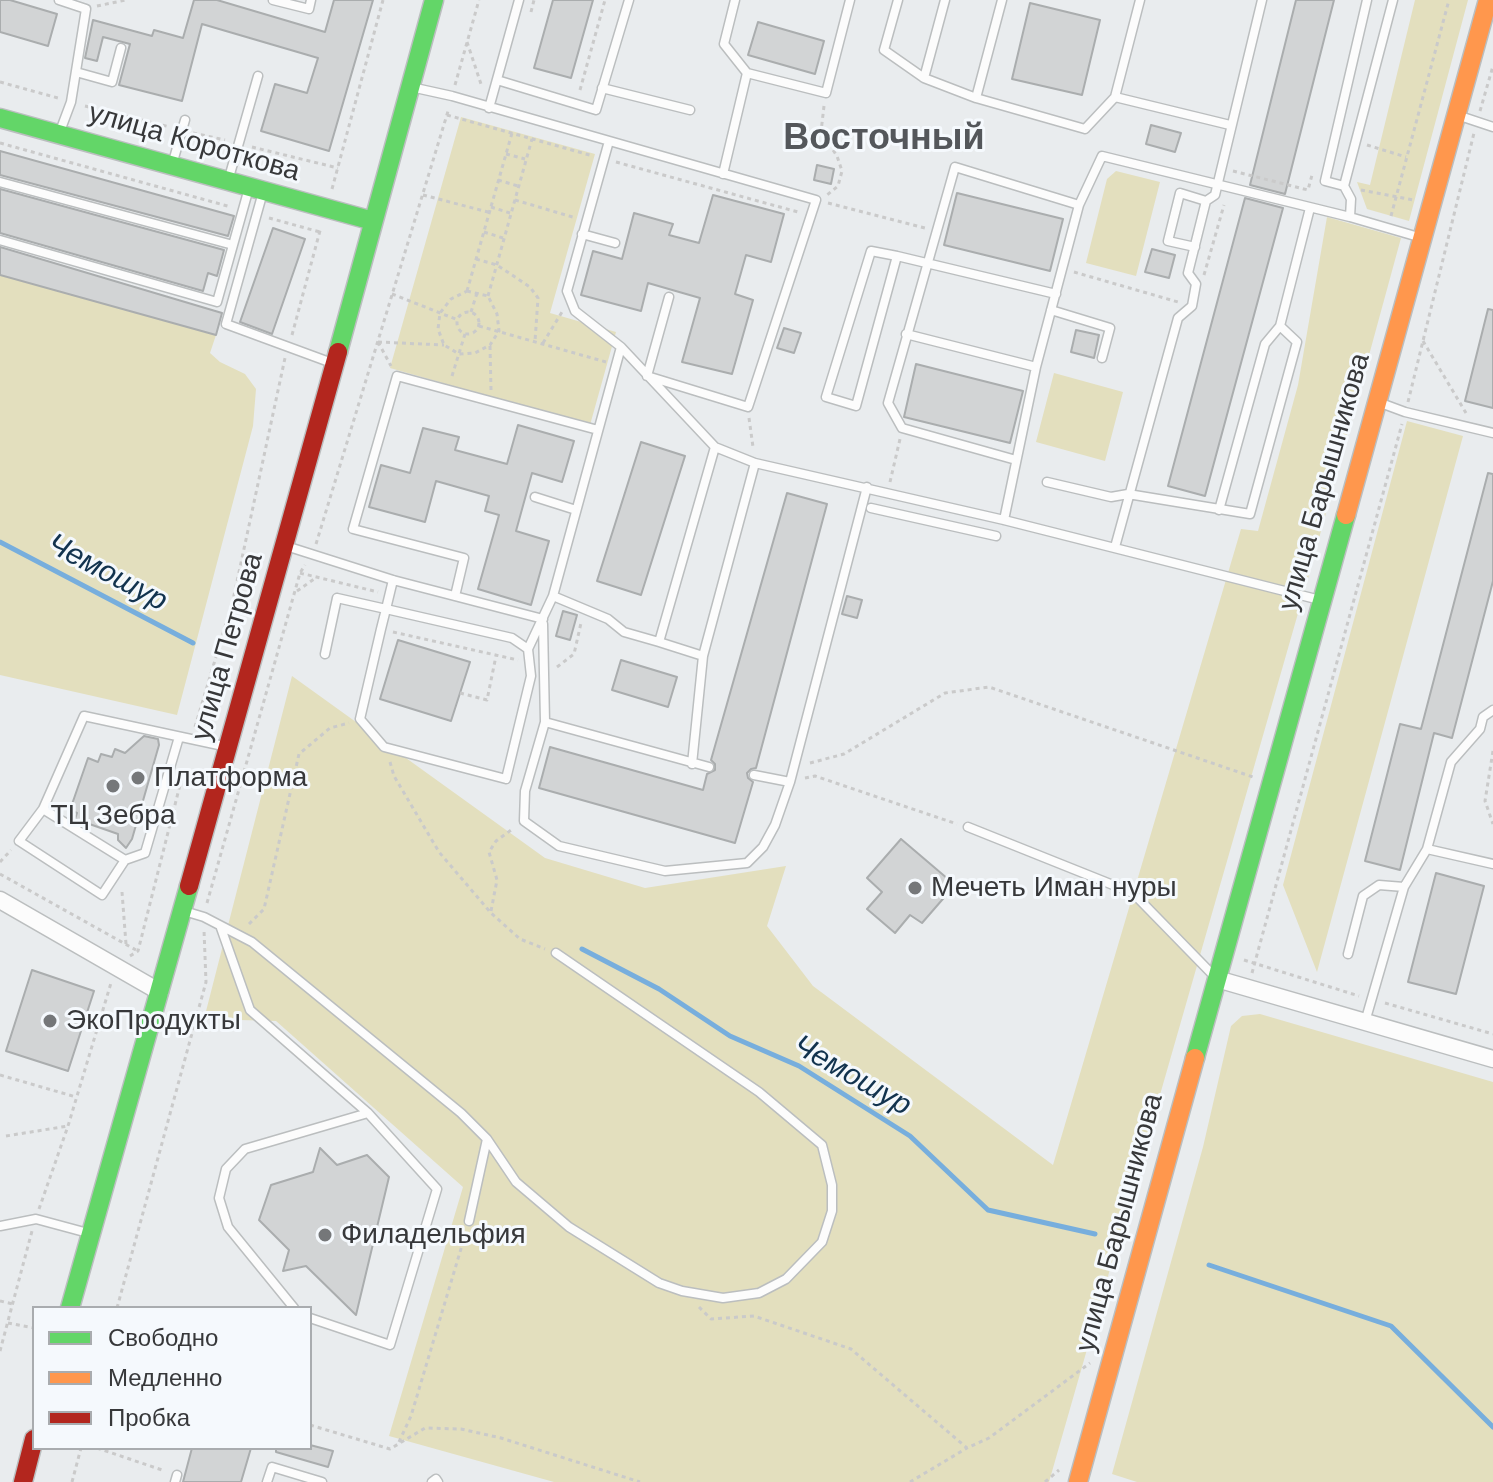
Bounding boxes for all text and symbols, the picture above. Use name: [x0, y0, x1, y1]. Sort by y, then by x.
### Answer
street label: улица Короткова: [84, 97, 304, 189]
district label: Восточный: [783, 117, 985, 161]
street label: улица Барышникова: [1272, 349, 1378, 615]
water label: Чемошур: [41, 527, 173, 619]
street label: улица Петрова: [185, 549, 271, 745]
place label: Платформа: [154, 761, 307, 795]
marker: Платформа: [129, 769, 147, 787]
marker: ТЦ Зебра: [104, 777, 122, 795]
place label: ТЦ Зебра: [51, 799, 175, 833]
place label: Мечеть Иман нуры: [931, 871, 1177, 905]
marker: Мечеть Иман нуры: [906, 879, 924, 897]
place label: ЭкоПродукты: [66, 1004, 241, 1038]
marker: ЭкоПродукты: [41, 1012, 59, 1030]
water label: Чемошур: [787, 1028, 917, 1124]
street label: улица Барышникова: [1069, 1090, 1171, 1356]
place label: Филадельфия: [341, 1218, 526, 1252]
marker: Филадельфия: [316, 1226, 334, 1244]
legend: [32, 1306, 312, 1450]
text: Свободно: [108, 1324, 218, 1351]
text: Медленно: [108, 1364, 222, 1391]
text: Пробка: [108, 1404, 190, 1431]

